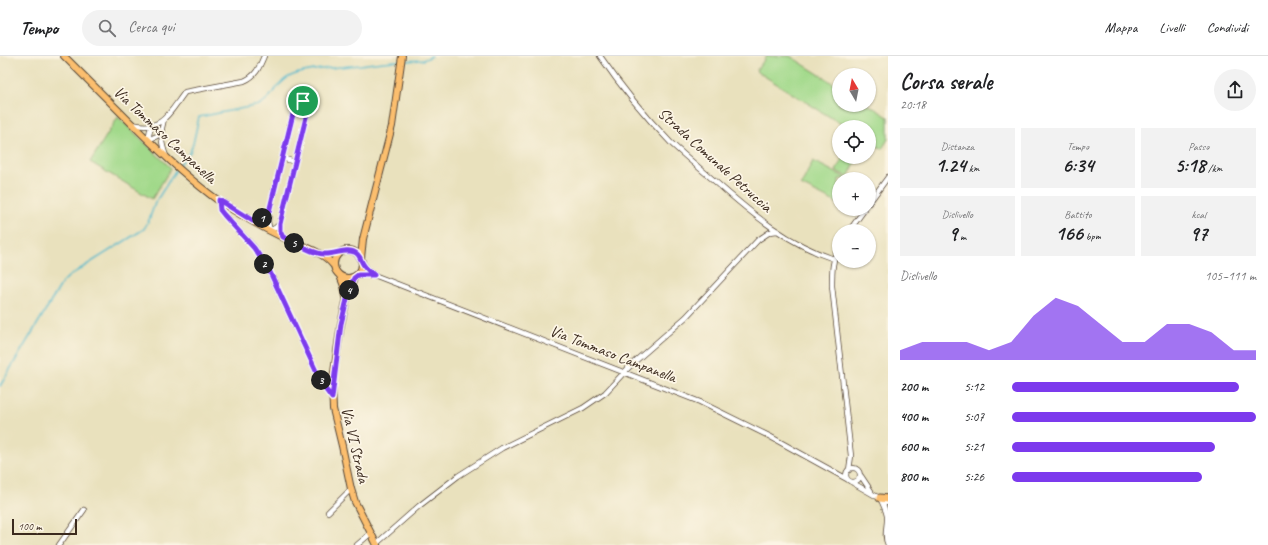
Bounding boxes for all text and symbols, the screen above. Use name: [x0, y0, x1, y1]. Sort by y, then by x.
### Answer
search box: [82, 10, 362, 46]
text: Tempo: [20, 16, 58, 40]
icon: search: [96, 17, 118, 39]
text: Cerca qui: [128, 18, 175, 37]
text: Mappa: [1105, 19, 1137, 36]
text: Livelli: [1159, 19, 1185, 36]
text: Condividi: [1207, 19, 1248, 36]
north arrow: [832, 68, 876, 112]
map controls: [832, 68, 876, 268]
text: Corsa serale: [900, 68, 992, 96]
button: share: [1214, 69, 1256, 111]
street label: Via Tommaso Campanella: [109, 82, 222, 189]
pin: [286, 84, 320, 118]
icon: arrive: [292, 90, 314, 112]
text: 20:18: [900, 97, 926, 113]
street label: Strada Comunale Petruccia: [654, 103, 777, 217]
button: locate: [832, 120, 876, 164]
text: Distanza: [941, 139, 974, 153]
text: Tempo: [1067, 139, 1089, 153]
text: Passo: [1188, 139, 1209, 153]
text: 1.24: [935, 153, 966, 178]
text: 6:34: [1062, 153, 1094, 178]
text: 5:18: [1175, 153, 1205, 178]
text: km: [966, 161, 980, 175]
text: /km: [1205, 161, 1223, 175]
button: +: [832, 172, 876, 216]
text: Dislivello: [942, 207, 973, 221]
text: Battito: [1064, 207, 1092, 221]
text: kcal: [1191, 207, 1206, 221]
pin: 1: [252, 208, 272, 228]
text: 1: [260, 211, 264, 225]
text: 9: [949, 221, 957, 246]
text: 166: [1055, 221, 1083, 246]
text: 97: [1190, 221, 1208, 246]
button: −: [832, 224, 876, 268]
text: m: [957, 229, 966, 243]
text: bpm: [1083, 229, 1101, 243]
pin: 5: [284, 233, 304, 253]
text: 5: [292, 236, 296, 250]
pin: 2: [254, 254, 274, 274]
text: 2: [262, 257, 266, 271]
text: Dislivello: [900, 268, 937, 284]
text: 105–111 m: [1205, 268, 1256, 284]
pin: 4: [339, 280, 359, 300]
text: 4: [347, 283, 351, 297]
street label: Via Tommaso Campanella: [547, 321, 680, 388]
pin: 3: [311, 370, 331, 390]
text: 3: [319, 373, 323, 387]
text: 200 m: [900, 379, 928, 395]
text: 5:12: [964, 379, 984, 395]
street label: Via VI Strada: [337, 405, 374, 487]
text: 400 m: [900, 409, 928, 425]
text: 5:07: [964, 409, 984, 425]
text: 600 m: [900, 439, 928, 455]
text: 5:21: [964, 439, 984, 455]
text: 800 m: [900, 469, 928, 485]
text: 5:26: [964, 469, 984, 485]
scale bar: [12, 517, 77, 536]
text: 100 m: [18, 519, 42, 533]

